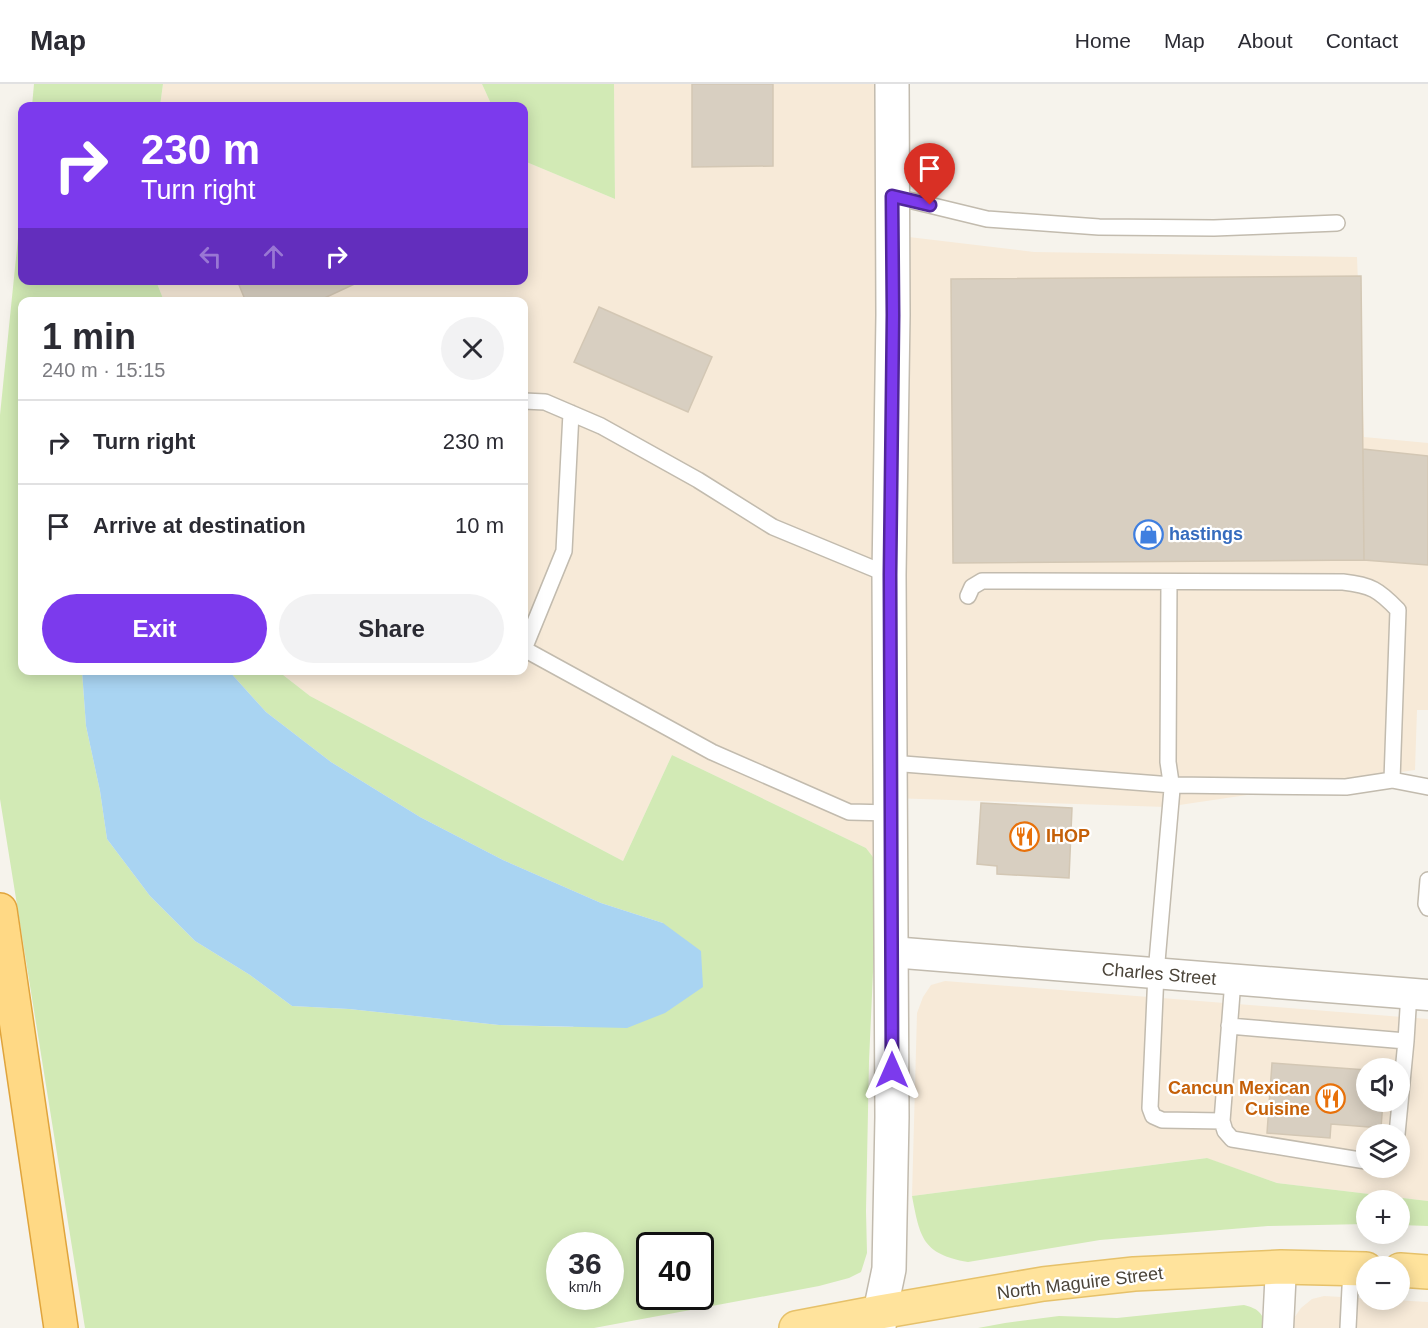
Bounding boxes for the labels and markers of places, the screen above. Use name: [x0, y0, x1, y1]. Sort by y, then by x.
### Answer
pin: [904, 143, 955, 205]
shop icon: hastings: [1132, 518, 1164, 550]
place label: hastings: [1169, 524, 1243, 544]
restaurant icon: IHOP: [1009, 820, 1041, 852]
place label: IHOP: [1046, 826, 1090, 846]
place label: Cancun Mexican Cuisine: [1168, 1078, 1310, 1119]
restaurant icon: Cancun Mexican Cuisine: [1315, 1082, 1347, 1114]

